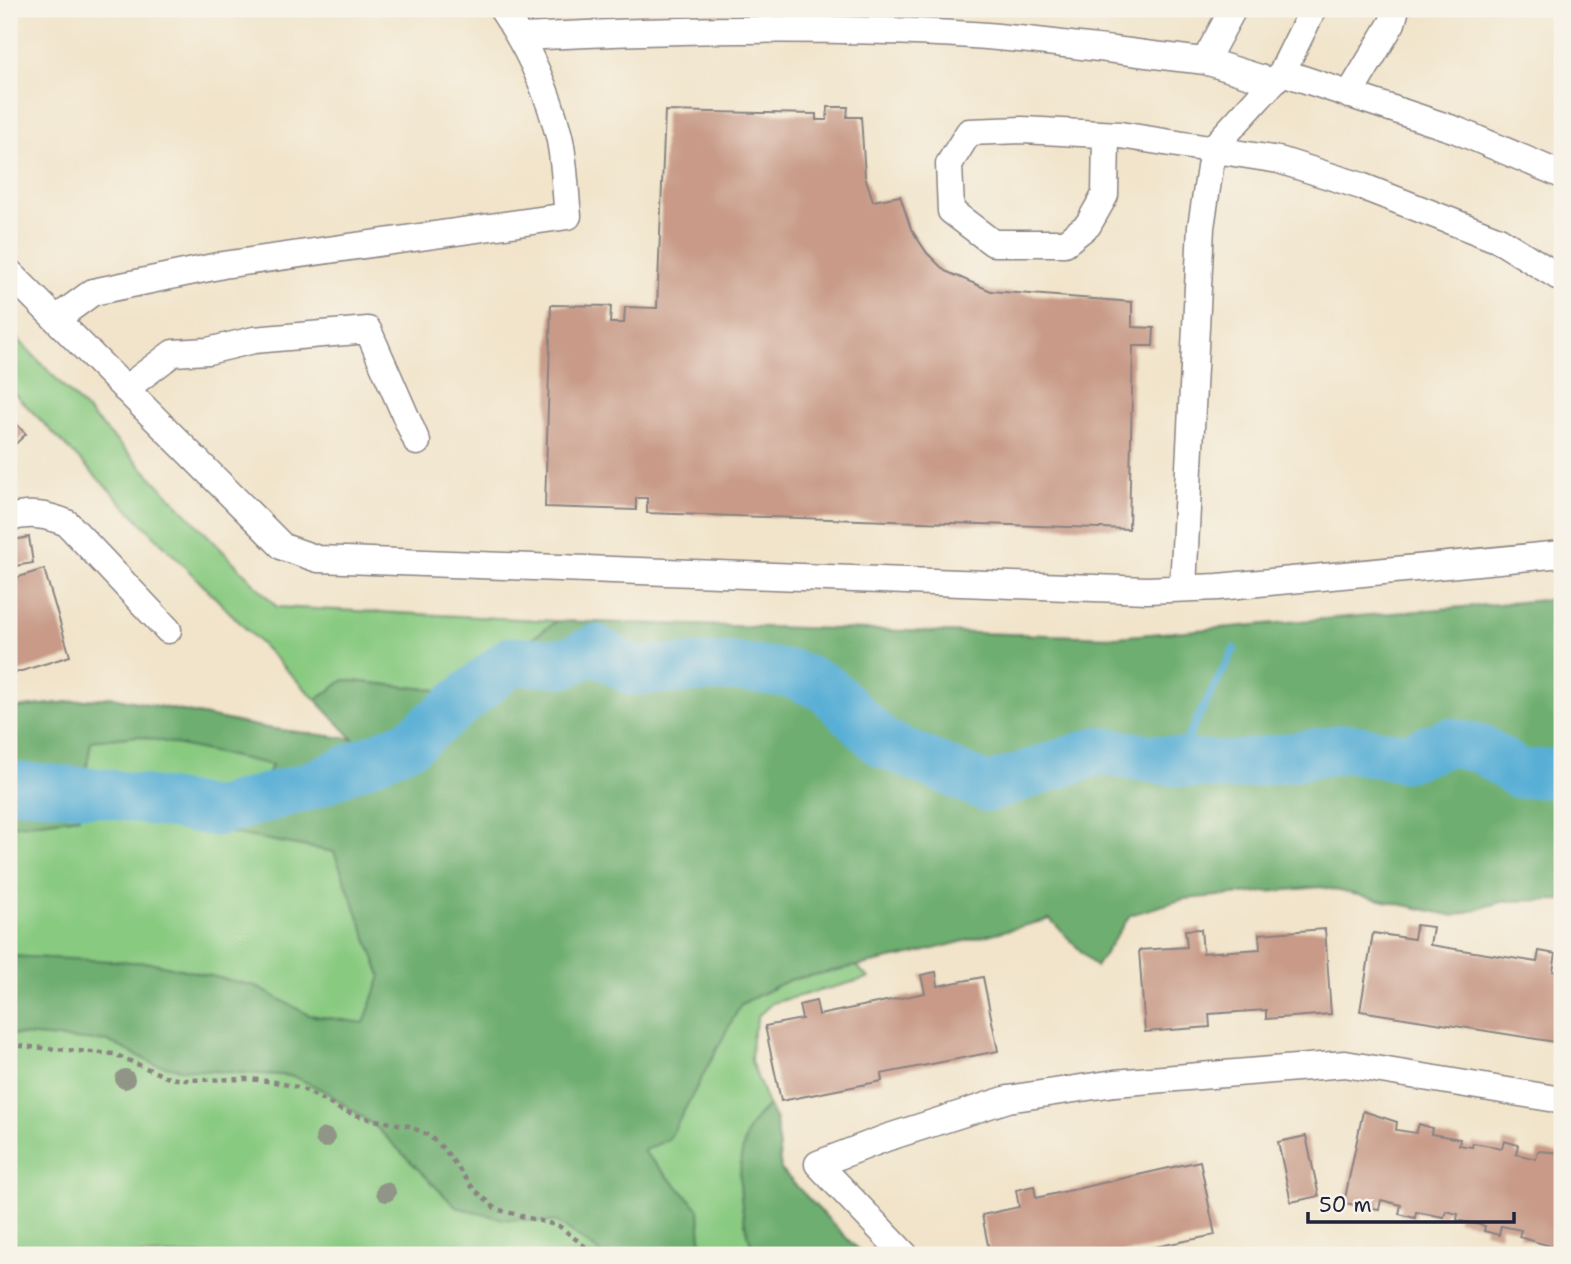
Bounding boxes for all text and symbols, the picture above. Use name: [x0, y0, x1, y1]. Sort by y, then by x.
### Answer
scale bar: [1308, 1180, 1515, 1224]
text: 50 m: [1319, 1191, 1372, 1219]

